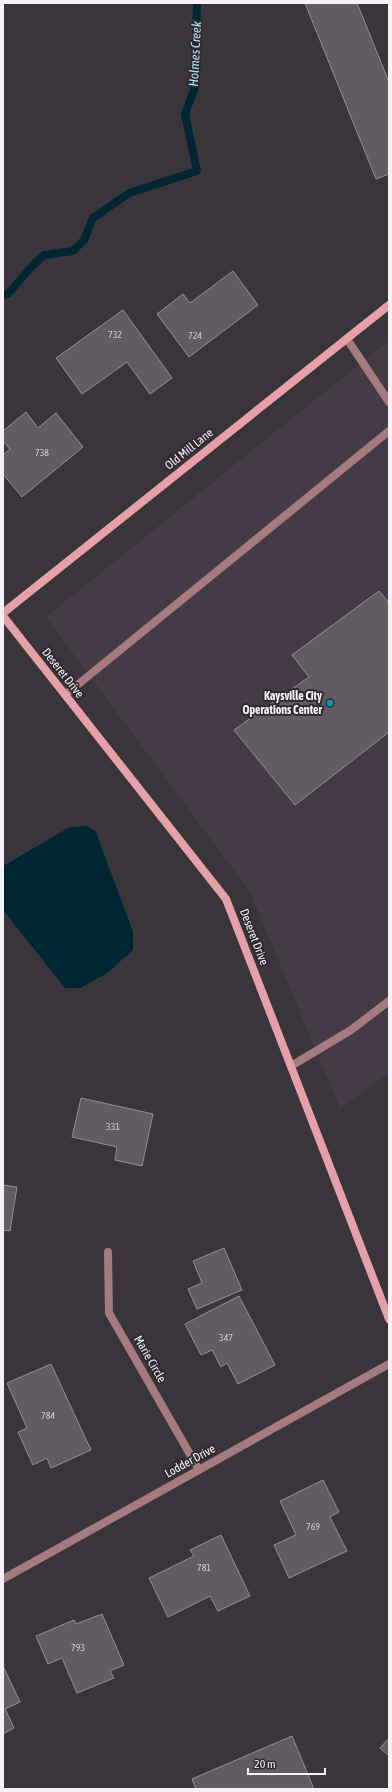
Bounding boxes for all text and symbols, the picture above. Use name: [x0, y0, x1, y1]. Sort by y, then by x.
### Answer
water label: Holmes Creek: [186, 21, 204, 87]
house number: 732: [108, 329, 122, 340]
house number: 724: [188, 330, 202, 341]
street label: Old Mill Lane: [162, 425, 216, 473]
house number: 738: [35, 447, 49, 458]
street label: Deseret Drive: [39, 645, 87, 701]
place label: Kaysville City Operations Center: [242, 689, 322, 717]
marker: Kaysville City Operations Center: [325, 698, 335, 708]
street label: Deseret Drive: [237, 907, 271, 967]
house number: 331: [106, 1121, 120, 1132]
house number: 347: [219, 1332, 233, 1343]
street label: Marie Circle: [131, 1333, 169, 1385]
house number: 784: [41, 1410, 55, 1421]
street label: Lodder Drive: [162, 1441, 218, 1481]
house number: 769: [306, 1521, 320, 1532]
house number: 781: [197, 1562, 211, 1573]
house number: 793: [71, 1642, 85, 1653]
scale bar: [248, 1750, 325, 1776]
text: 20 m: [254, 1757, 276, 1771]

